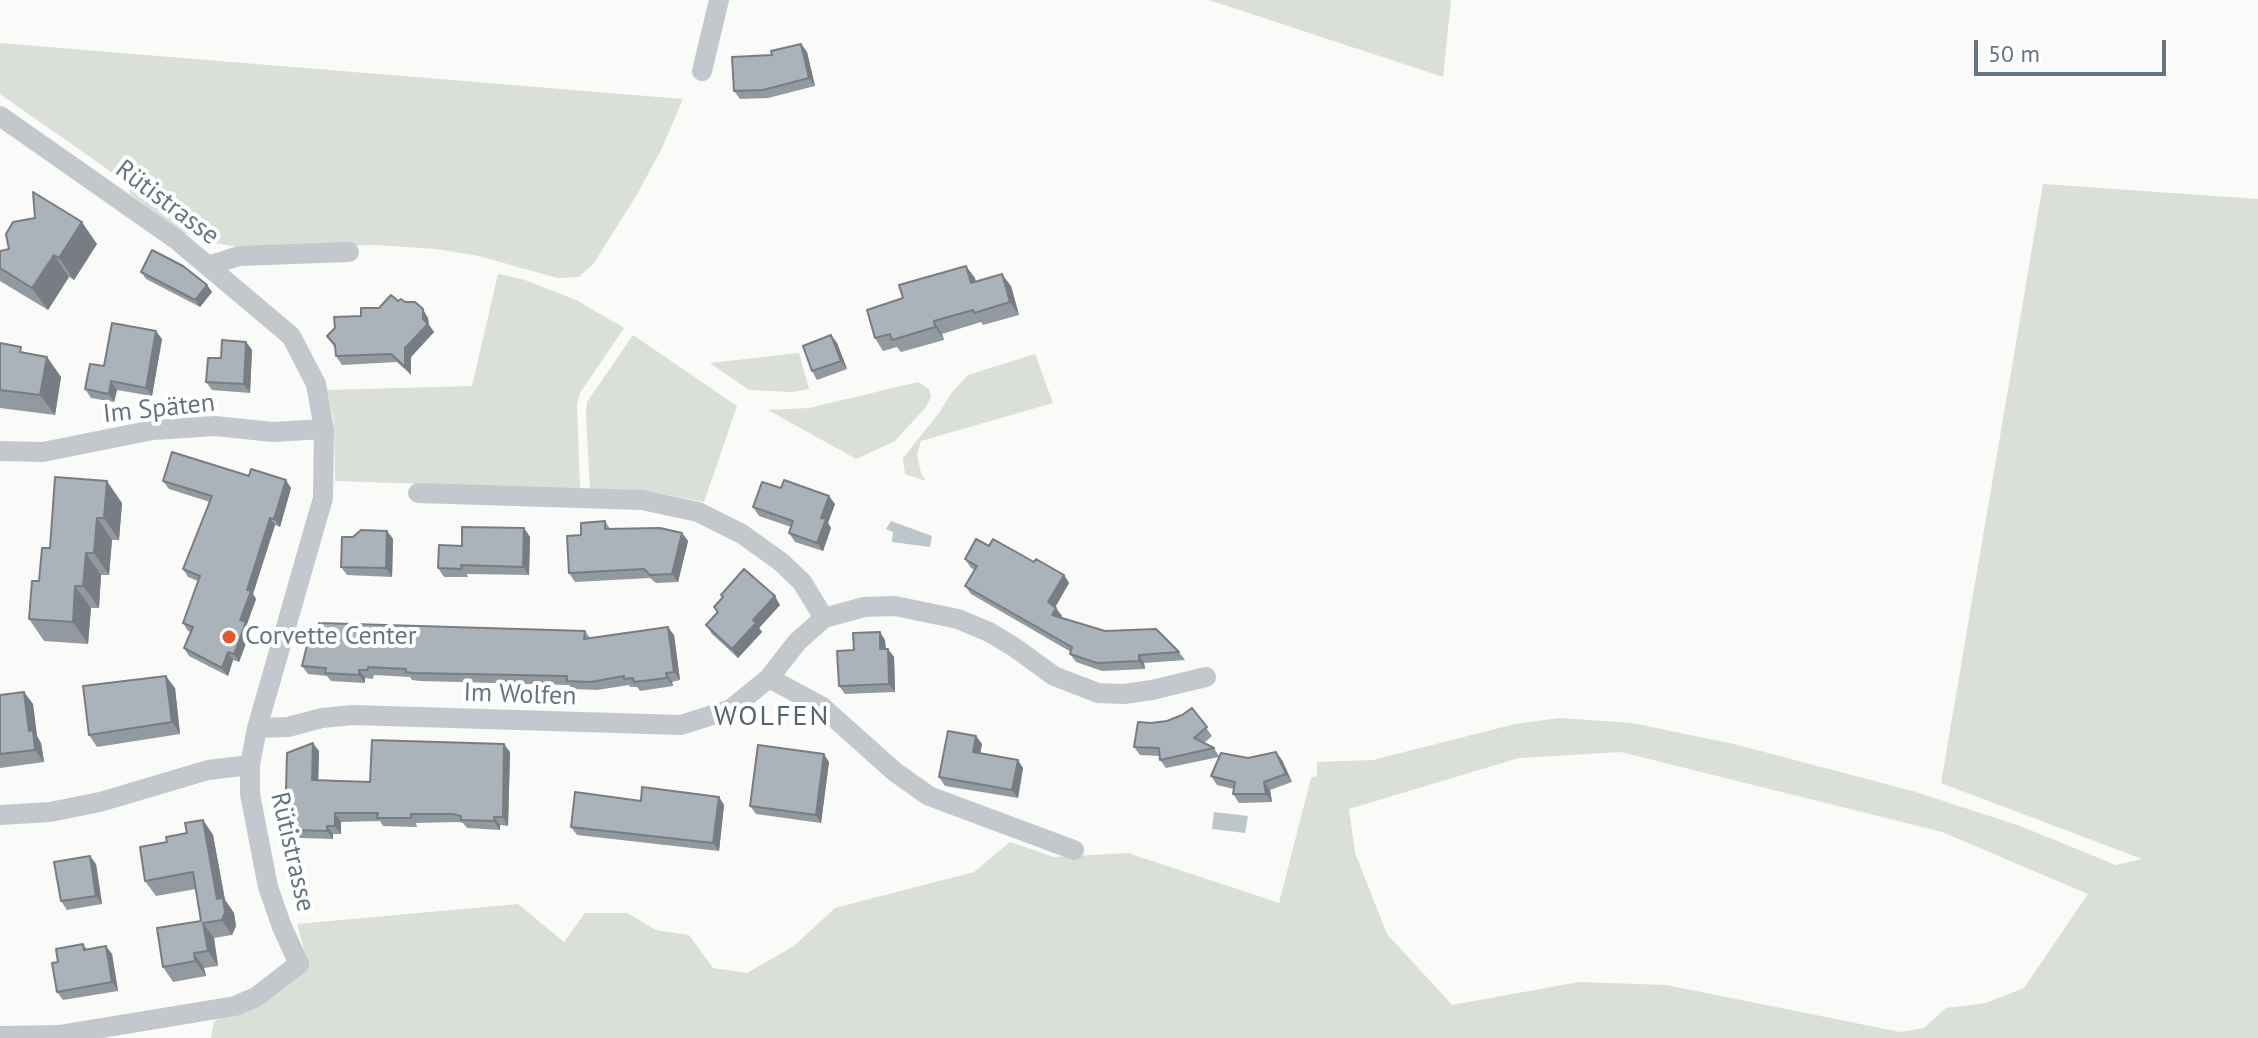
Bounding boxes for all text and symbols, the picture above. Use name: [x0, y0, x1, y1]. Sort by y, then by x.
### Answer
scale bar: [1978, 24, 2170, 74]
text: 50 m: [1988, 38, 2040, 69]
street label: Rütistrasse: [109, 154, 225, 252]
street label: Im Späten: [102, 388, 216, 430]
place label: Corvette Center: [245, 621, 417, 653]
marker: Corvette Center: [220, 628, 238, 646]
street label: Im Wolfen: [463, 677, 577, 713]
district label: WOLFEN: [714, 700, 830, 734]
street label: Rütistrasse: [263, 789, 321, 915]

